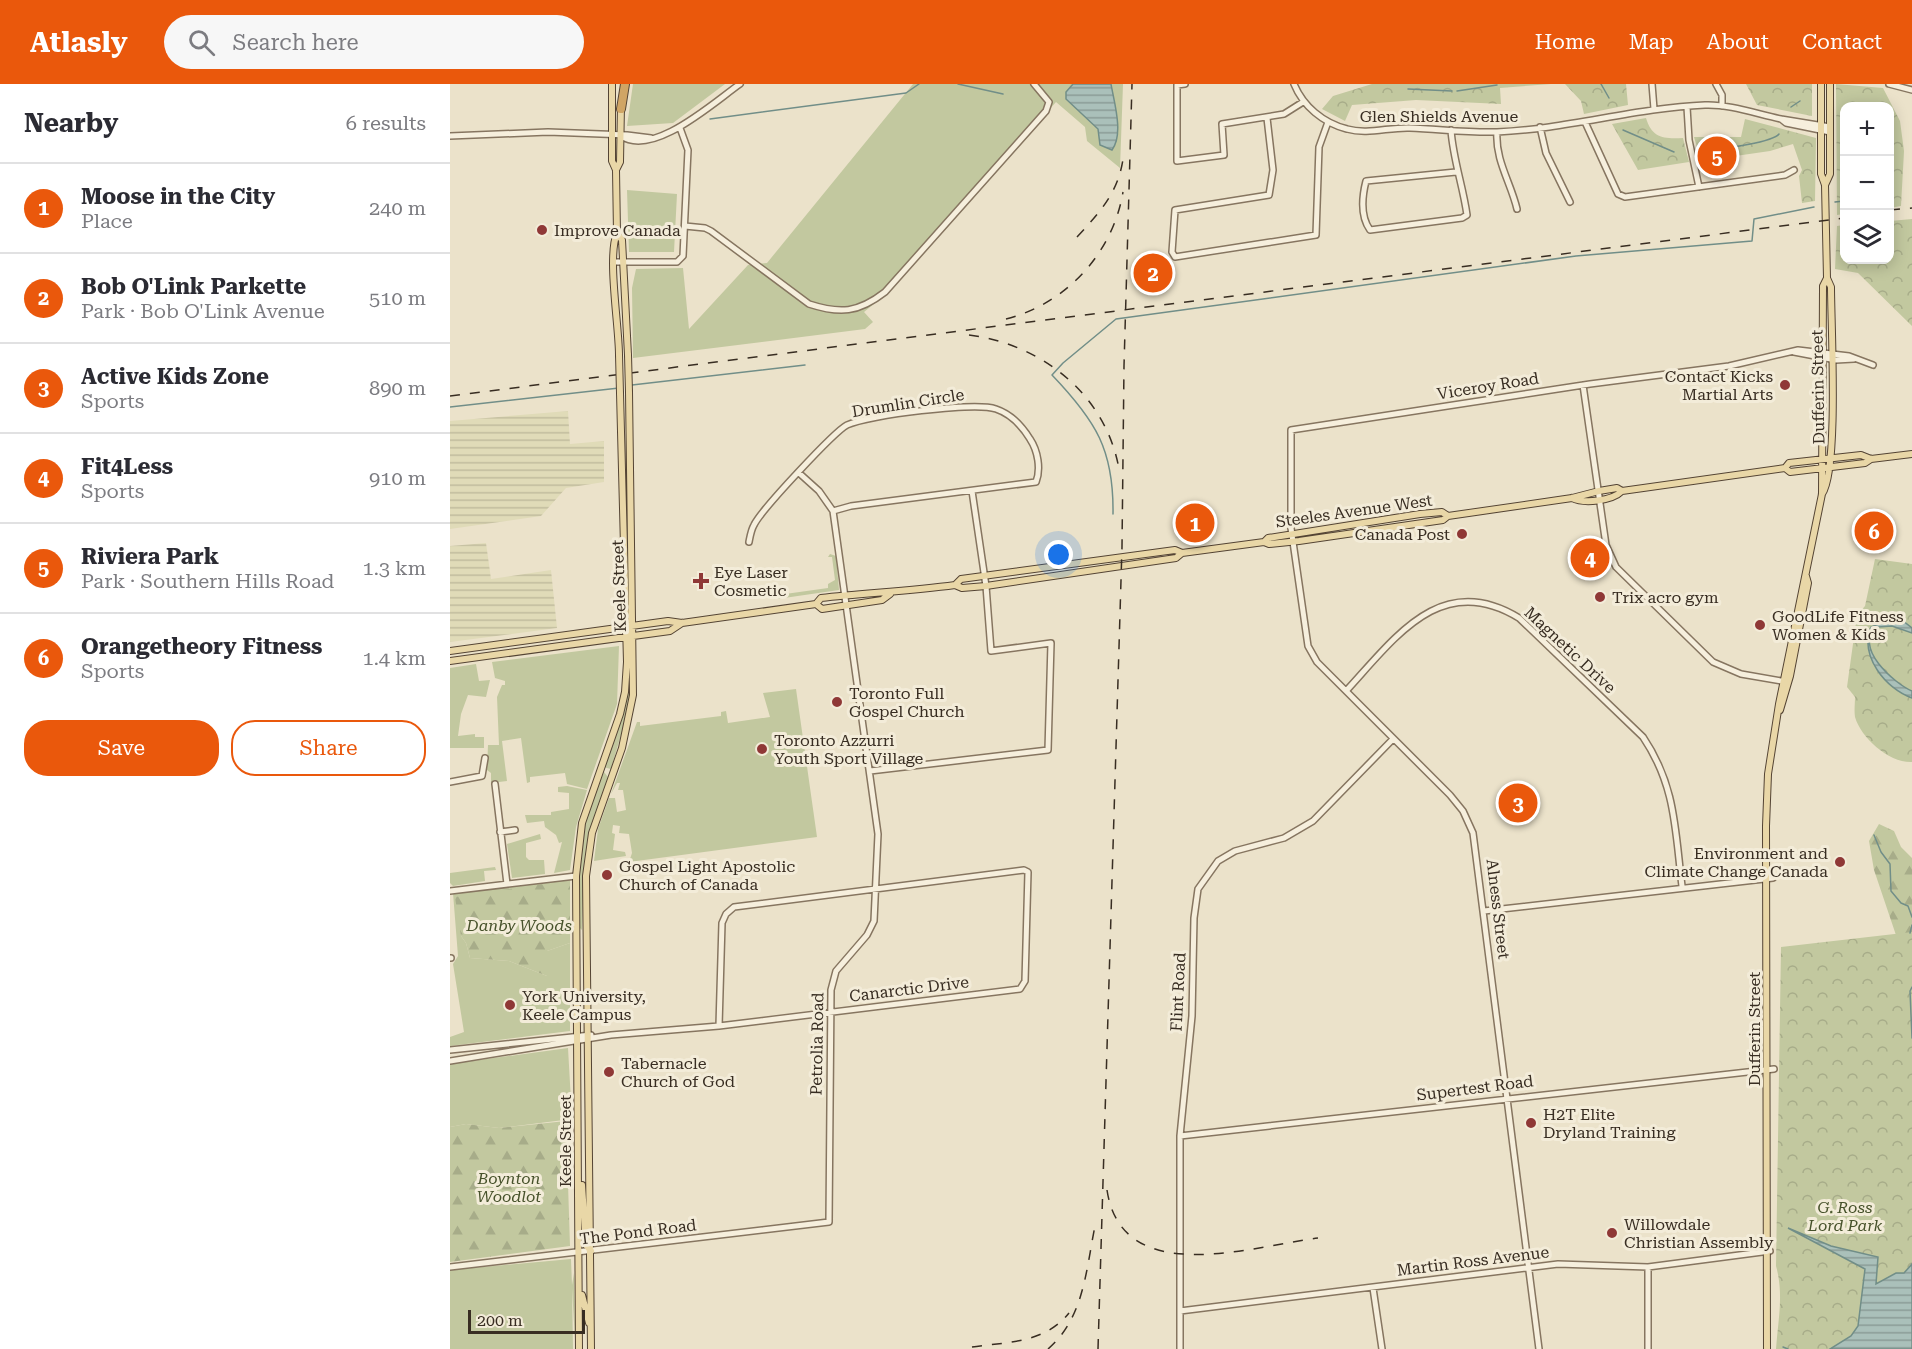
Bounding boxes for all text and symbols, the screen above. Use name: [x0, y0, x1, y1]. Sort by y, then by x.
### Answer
search box: [164, 15, 584, 69]
text: Atlasly: [30, 26, 128, 59]
icon: search: [185, 26, 218, 59]
text: Search here: [233, 30, 359, 55]
text: Home: [1535, 30, 1596, 54]
text: Map: [1629, 30, 1674, 54]
text: About: [1707, 30, 1769, 54]
text: Contact: [1802, 30, 1882, 54]
map controls: [1840, 102, 1894, 264]
button: +: [1840, 102, 1894, 156]
street label: Glen Shields Avenue: [1360, 107, 1519, 126]
text: Nearby: [24, 108, 118, 138]
text: 6 results: [346, 111, 426, 135]
pin: 5: [1698, 134, 1736, 178]
button: −: [1840, 156, 1894, 210]
text: Moose in the City: [81, 184, 275, 209]
text: 1: [38, 196, 49, 220]
text: 240 m: [369, 196, 426, 220]
text: Place: [81, 209, 133, 233]
button: layers: [1840, 210, 1894, 264]
place label: Improve Canada: [554, 221, 681, 240]
marker: Improve Canada: [535, 223, 549, 237]
pin: 2: [1134, 250, 1172, 296]
text: Bob O'Link Parkette: [81, 274, 306, 299]
text: 2: [38, 286, 49, 310]
text: 510 m: [369, 286, 426, 310]
text: Park · Bob O'Link Avenue: [81, 299, 325, 323]
street label: Dufferin Street: [1808, 329, 1828, 444]
text: Active Kids Zone: [81, 364, 269, 389]
place label: Contact Kicks Martial Arts: [1665, 367, 1773, 404]
street label: Viceroy Road: [1436, 369, 1540, 403]
text: 3: [38, 376, 49, 400]
text: 890 m: [369, 376, 426, 400]
marker: Contact Kicks Martial Arts: [1778, 378, 1792, 392]
street label: Drumlin Circle: [850, 385, 966, 421]
text: Sports: [81, 389, 144, 413]
text: Fit4Less: [81, 454, 173, 479]
text: 4: [38, 466, 49, 490]
text: 910 m: [369, 466, 426, 490]
text: Sports: [81, 479, 144, 503]
street label: Steeles Avenue West: [1275, 491, 1434, 531]
pin: 1: [1176, 500, 1214, 546]
pin: 6: [1854, 508, 1894, 554]
place label: Canada Post: [1355, 525, 1450, 544]
marker: Canada Post: [1455, 527, 1469, 541]
pin: 4: [1570, 536, 1610, 580]
street label: Keele Street: [608, 539, 630, 633]
your location: [1044, 540, 1073, 569]
text: Riviera Park: [81, 544, 219, 569]
text: 5: [38, 556, 49, 580]
text: 1.3 km: [362, 556, 426, 580]
place label: Eye Laser Cosmetic: [714, 563, 788, 600]
text: Park · Southern Hills Road: [81, 569, 334, 593]
marker: Eye Laser Cosmetic: [692, 572, 710, 590]
place label: Trix acro gym: [1612, 588, 1719, 607]
marker: Trix acro gym: [1593, 590, 1607, 604]
street label: Magnetic Drive: [1520, 603, 1620, 697]
place label: GoodLife Fitness Women & Kids: [1772, 607, 1904, 644]
marker: GoodLife Fitness Women & Kids: [1753, 618, 1767, 632]
text: Orangetheory Fitness: [81, 634, 322, 659]
text: 6: [38, 646, 49, 670]
text: 1.4 km: [362, 646, 426, 670]
text: Sports: [81, 659, 144, 683]
place label: Toronto Full Gospel Church: [849, 684, 965, 721]
marker: Toronto Full Gospel Church: [830, 695, 844, 709]
button: Save: [24, 720, 219, 776]
button: Share: [231, 720, 426, 776]
place label: Toronto Azzurri Youth Sport Village: [774, 731, 924, 768]
marker: Toronto Azzurri Youth Sport Village: [755, 742, 769, 756]
pin: 3: [1498, 780, 1538, 826]
place label: Environment and Climate Change Canada: [1645, 844, 1828, 881]
marker: Environment and Climate Change Canada: [1833, 855, 1847, 869]
place label: Gospel Light Apostolic Church of Canada: [619, 857, 795, 894]
street label: Alness Street: [1482, 858, 1514, 960]
marker: Gospel Light Apostolic Church of Canada: [600, 868, 614, 882]
park label: Danby Woods: [465, 916, 572, 935]
street label: Flint Road: [1166, 952, 1190, 1032]
street label: Canarctic Drive: [848, 972, 970, 1006]
street label: Dufferin Street: [1745, 972, 1764, 1086]
place label: York University, Keele Campus: [522, 987, 646, 1024]
street label: Petrolia Road: [807, 992, 827, 1096]
marker: York University, Keele Campus: [503, 998, 517, 1012]
place label: Tabernacle Church of God: [621, 1054, 735, 1091]
marker: Tabernacle Church of God: [602, 1065, 616, 1079]
street label: Supertest Road: [1416, 1071, 1534, 1105]
street label: Keele Street: [556, 1095, 575, 1187]
place label: H2T Elite Dryland Training: [1543, 1105, 1676, 1142]
marker: H2T Elite Dryland Training: [1524, 1116, 1538, 1130]
park label: Boynton Woodlot: [477, 1169, 541, 1206]
park label: G. Ross Lord Park: [1807, 1198, 1882, 1235]
street label: The Pond Road: [578, 1215, 698, 1249]
place label: Willowdale Christian Assembly: [1624, 1215, 1774, 1252]
marker: Willowdale Christian Assembly: [1605, 1226, 1619, 1240]
street label: Martin Ross Avenue: [1396, 1242, 1550, 1280]
scale bar: [468, 1307, 585, 1334]
text: 200 m: [477, 1311, 523, 1330]

